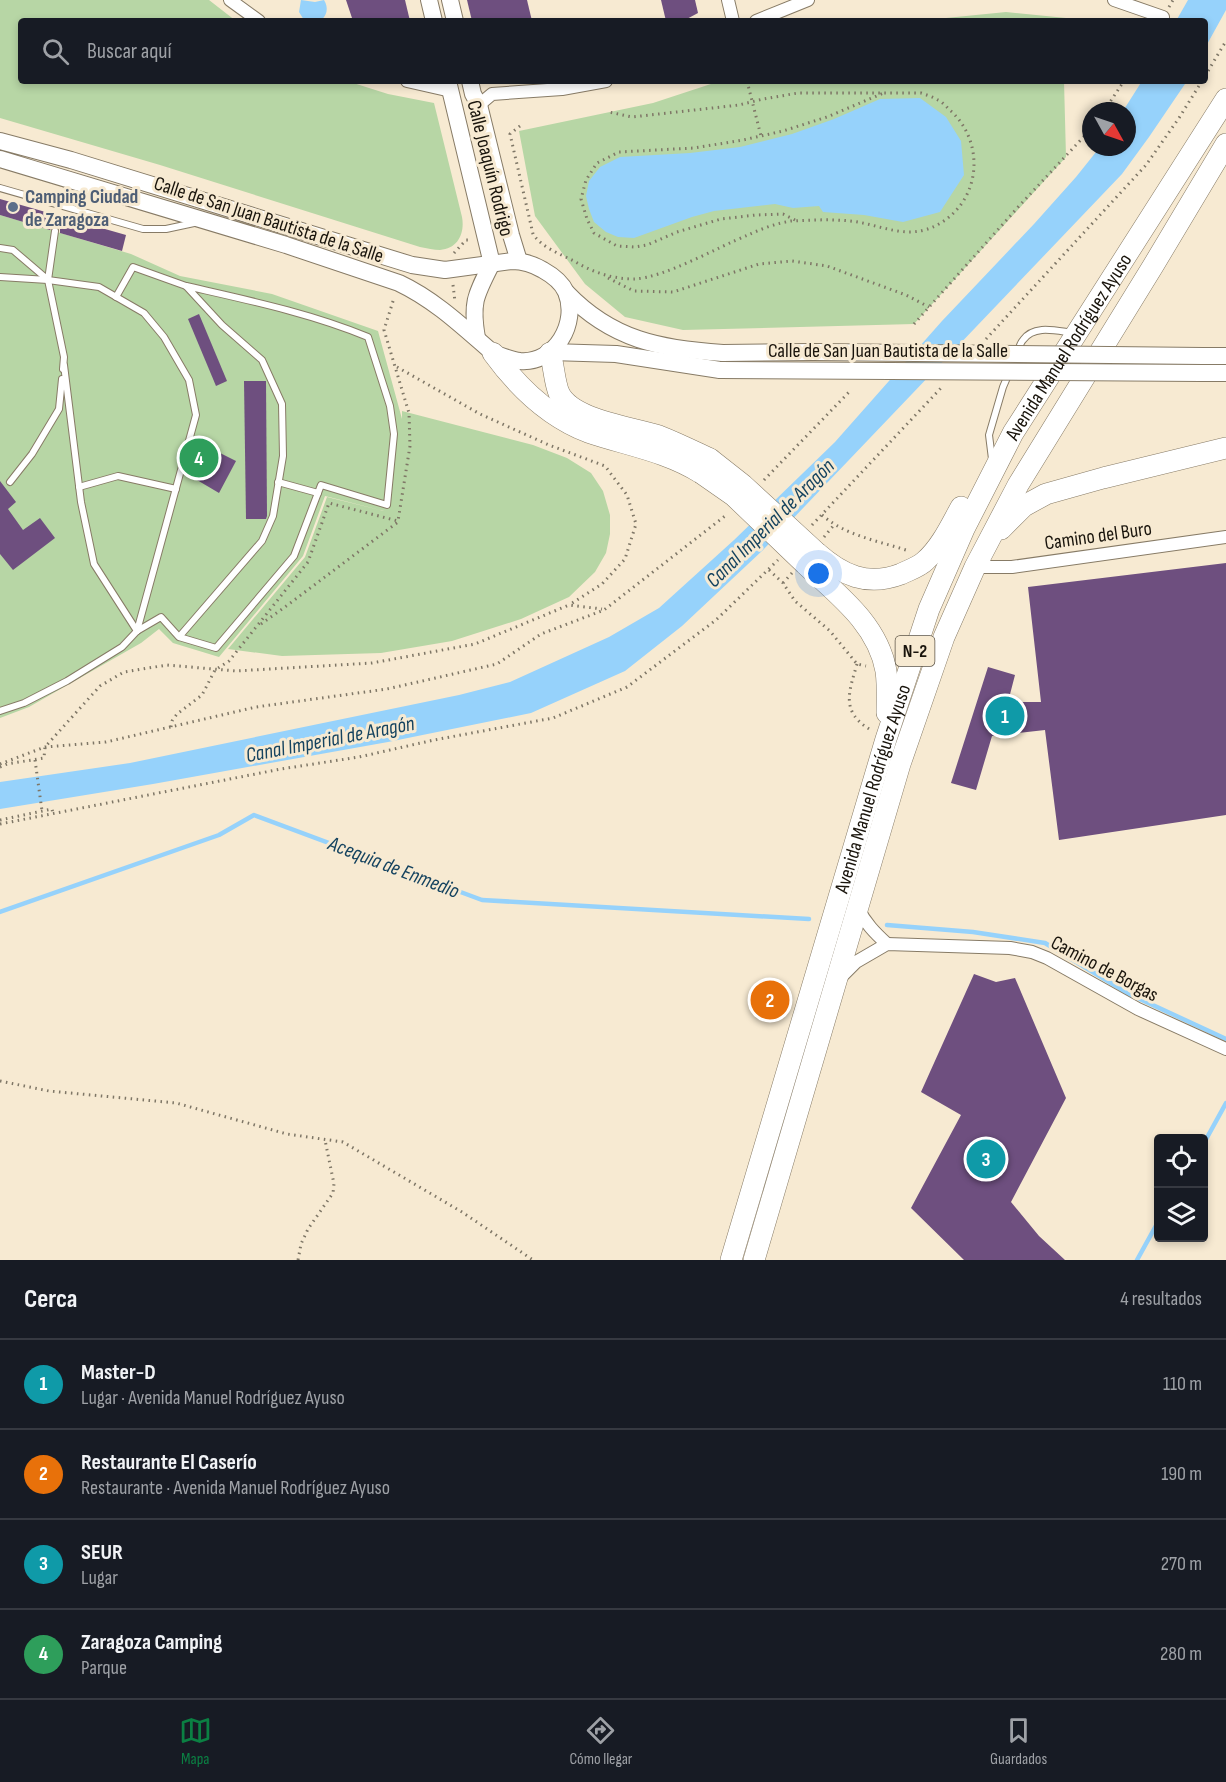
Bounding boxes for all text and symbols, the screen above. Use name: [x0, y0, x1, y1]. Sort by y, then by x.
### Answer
search box: [18, 18, 1208, 84]
icon: search: [39, 35, 72, 68]
text: Buscar aquí: [87, 38, 172, 65]
street label: Calle Joaquín Rodrigo: [462, 98, 519, 239]
north arrow: [1082, 102, 1136, 156]
street label: Calle de San Juan Bautista de la Salle: [151, 171, 387, 268]
place label: Camping Ciudad de Zaragoza: [25, 185, 138, 232]
marker: Camping Ciudad de Zaragoza: [6, 200, 20, 214]
street label: Avenida Manuel Rodríguez Ayuso: [1000, 249, 1137, 445]
street label: Calle de San Juan Bautista de la Salle: [768, 339, 1008, 363]
pin: 4: [180, 436, 218, 480]
water label: Canal Imperial de Aragón: [701, 454, 840, 593]
street label: Camino del Buro: [1043, 517, 1153, 555]
your location: [804, 559, 833, 588]
road number: N-2: [896, 636, 934, 666]
street label: Avenida Manuel Rodríguez Ayuso: [830, 682, 916, 897]
pin: 1: [986, 694, 1024, 738]
water label: Canal Imperial de Aragón: [244, 711, 417, 768]
water label: Acequia de Enmedio: [324, 831, 463, 904]
street label: Camino de Borgas: [1047, 931, 1162, 1007]
pin: 2: [750, 978, 790, 1022]
map controls: [1154, 1134, 1208, 1242]
button: locate: [1154, 1134, 1208, 1188]
pin: 3: [966, 1136, 1006, 1182]
button: layers: [1154, 1188, 1208, 1242]
text: Cerca: [24, 1284, 77, 1315]
text: 4 resultados: [1120, 1287, 1202, 1311]
text: Master-D: [81, 1359, 156, 1386]
text: 1: [40, 1372, 47, 1396]
text: 110 m: [1163, 1372, 1202, 1396]
text: Lugar · Avenida Manuel Rodríguez Ayuso: [81, 1386, 345, 1410]
text: Restaurante El Caserío: [81, 1449, 257, 1476]
text: 2: [39, 1462, 48, 1486]
text: 190 m: [1161, 1462, 1202, 1486]
text: Restaurante · Avenida Manuel Rodríguez Ayuso: [81, 1476, 390, 1500]
text: SEUR: [81, 1539, 123, 1566]
text: 3: [39, 1552, 48, 1576]
text: 270 m: [1161, 1552, 1202, 1576]
text: Lugar: [81, 1566, 118, 1590]
text: Zaragoza Camping: [81, 1629, 222, 1656]
text: 4: [39, 1642, 48, 1666]
text: 280 m: [1160, 1642, 1202, 1666]
text: Parque: [81, 1656, 127, 1680]
tab: Mapa: [179, 1714, 212, 1769]
tab: Cómo llegar: [569, 1714, 632, 1769]
tab: Guardados: [990, 1714, 1047, 1769]

